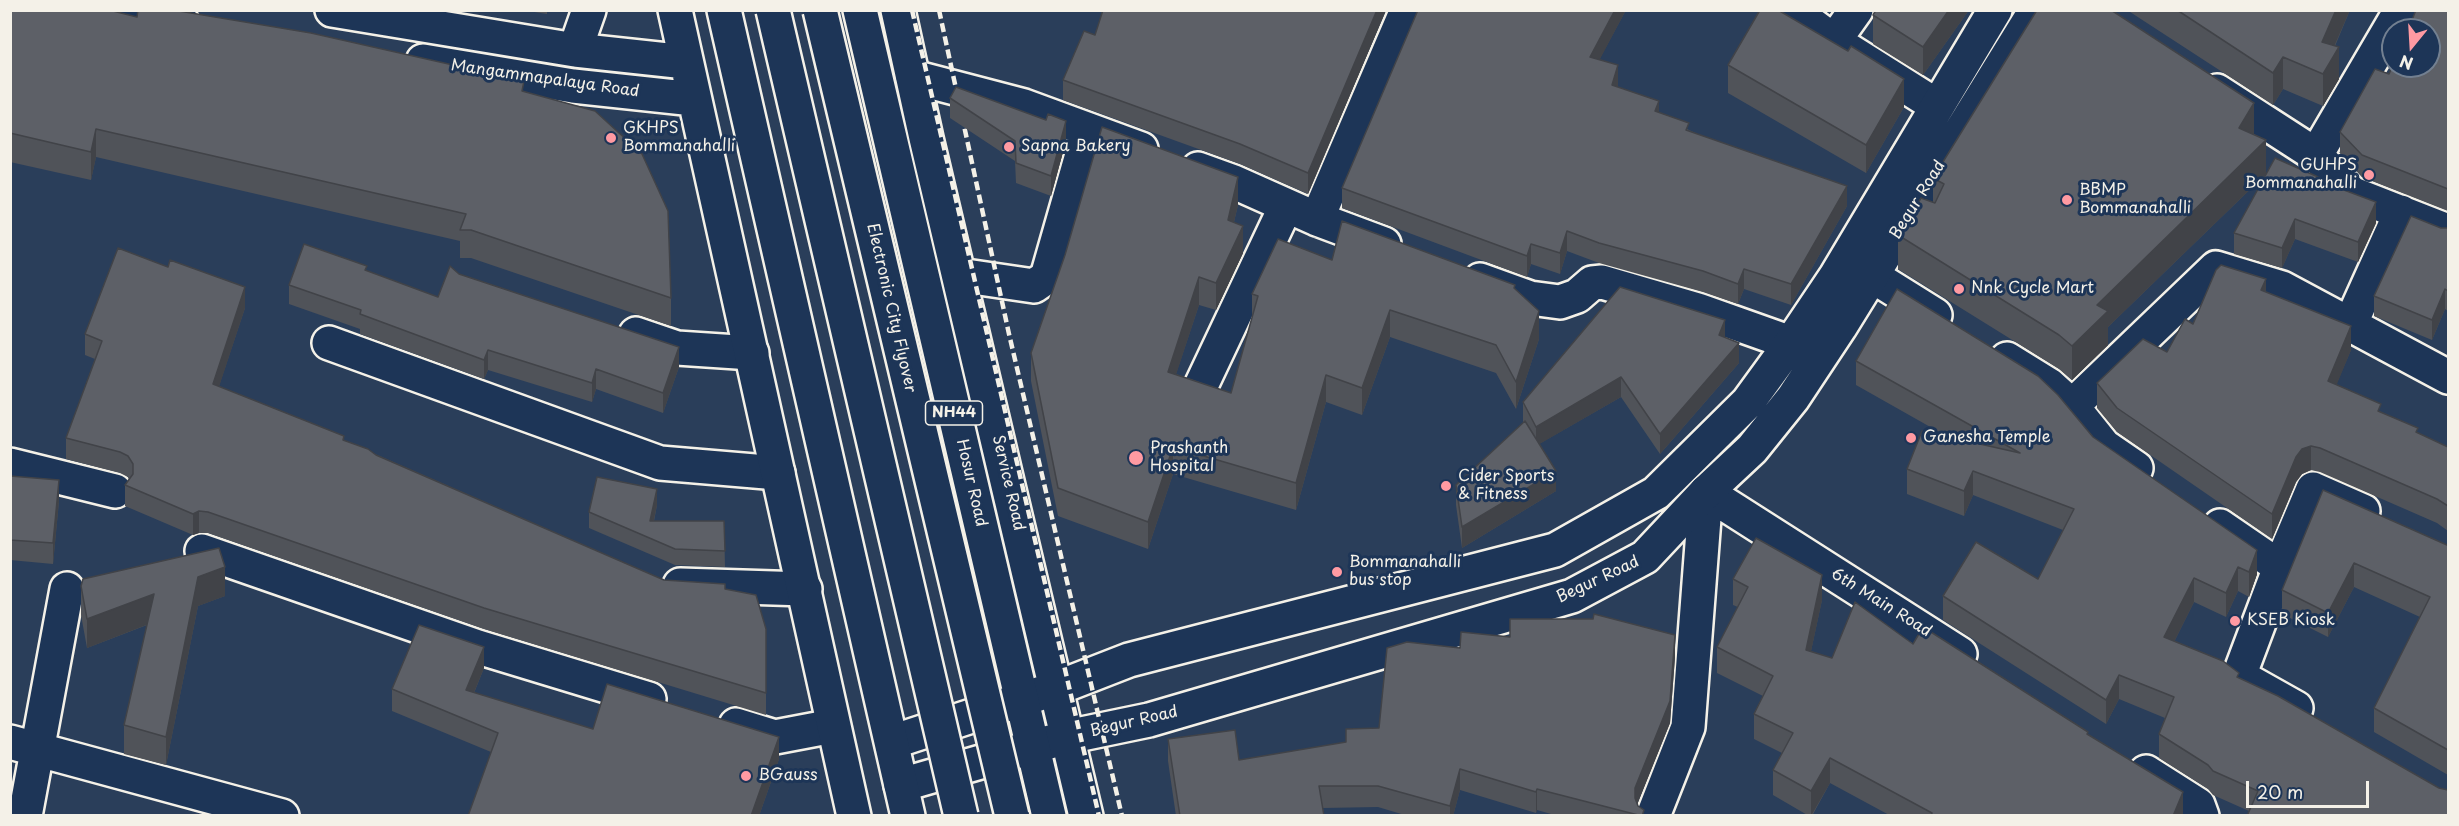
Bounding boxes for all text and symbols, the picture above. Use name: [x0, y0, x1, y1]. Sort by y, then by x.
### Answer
north arrow: [2381, 18, 2441, 78]
text: N: [2396, 50, 2416, 77]
street label: Mangammapalaya Road: [449, 56, 641, 102]
place label: GKHPS Bommanahalli: [623, 119, 735, 157]
marker: GKHPS Bommanahalli: [604, 131, 618, 145]
place label: Sapna Bakery: [1021, 137, 1131, 157]
marker: Sapna Bakery: [1002, 140, 1016, 154]
place label: GUHPS Bommanahalli: [2245, 156, 2357, 194]
street label: Begur Road: [1886, 157, 1950, 243]
marker: GUHPS Bommanahalli: [2362, 168, 2376, 182]
place label: BBMP Bommanahalli: [2079, 181, 2191, 219]
marker: BBMP Bommanahalli: [2060, 193, 2074, 207]
street label: Electronic City Flyover: [862, 221, 920, 395]
place label: Nnk Cycle Mart: [1971, 279, 2094, 299]
marker: Nnk Cycle Mart: [1952, 282, 1966, 296]
road number: NH44: [926, 401, 982, 425]
place label: Ganesha Temple: [1923, 428, 2051, 448]
marker: Ganesha Temple: [1904, 431, 1918, 445]
street label: Service Road: [988, 433, 1028, 533]
street label: Hosur Road: [952, 437, 990, 529]
place label: Prashanth Hospital: [1150, 439, 1228, 477]
marker: Prashanth Hospital: [1127, 449, 1145, 467]
place label: Cider Sports & Fitness: [1458, 467, 1554, 505]
marker: Cider Sports & Fitness: [1439, 479, 1453, 493]
street label: Begur Road: [1553, 552, 1643, 608]
place label: Bommanahalli bus stop: [1349, 553, 1461, 591]
street label: 6th Main Road: [1827, 564, 1935, 642]
marker: Bommanahalli bus stop: [1330, 565, 1344, 579]
place label: KSEB Kiosk: [2247, 611, 2335, 631]
marker: KSEB Kiosk: [2228, 614, 2242, 628]
street label: Begur Road: [1088, 703, 1180, 741]
place label: BGauss: [758, 766, 818, 786]
marker: BGauss: [739, 769, 753, 783]
scale bar: [2249, 769, 2372, 807]
text: 20 m: [2257, 778, 2303, 805]

